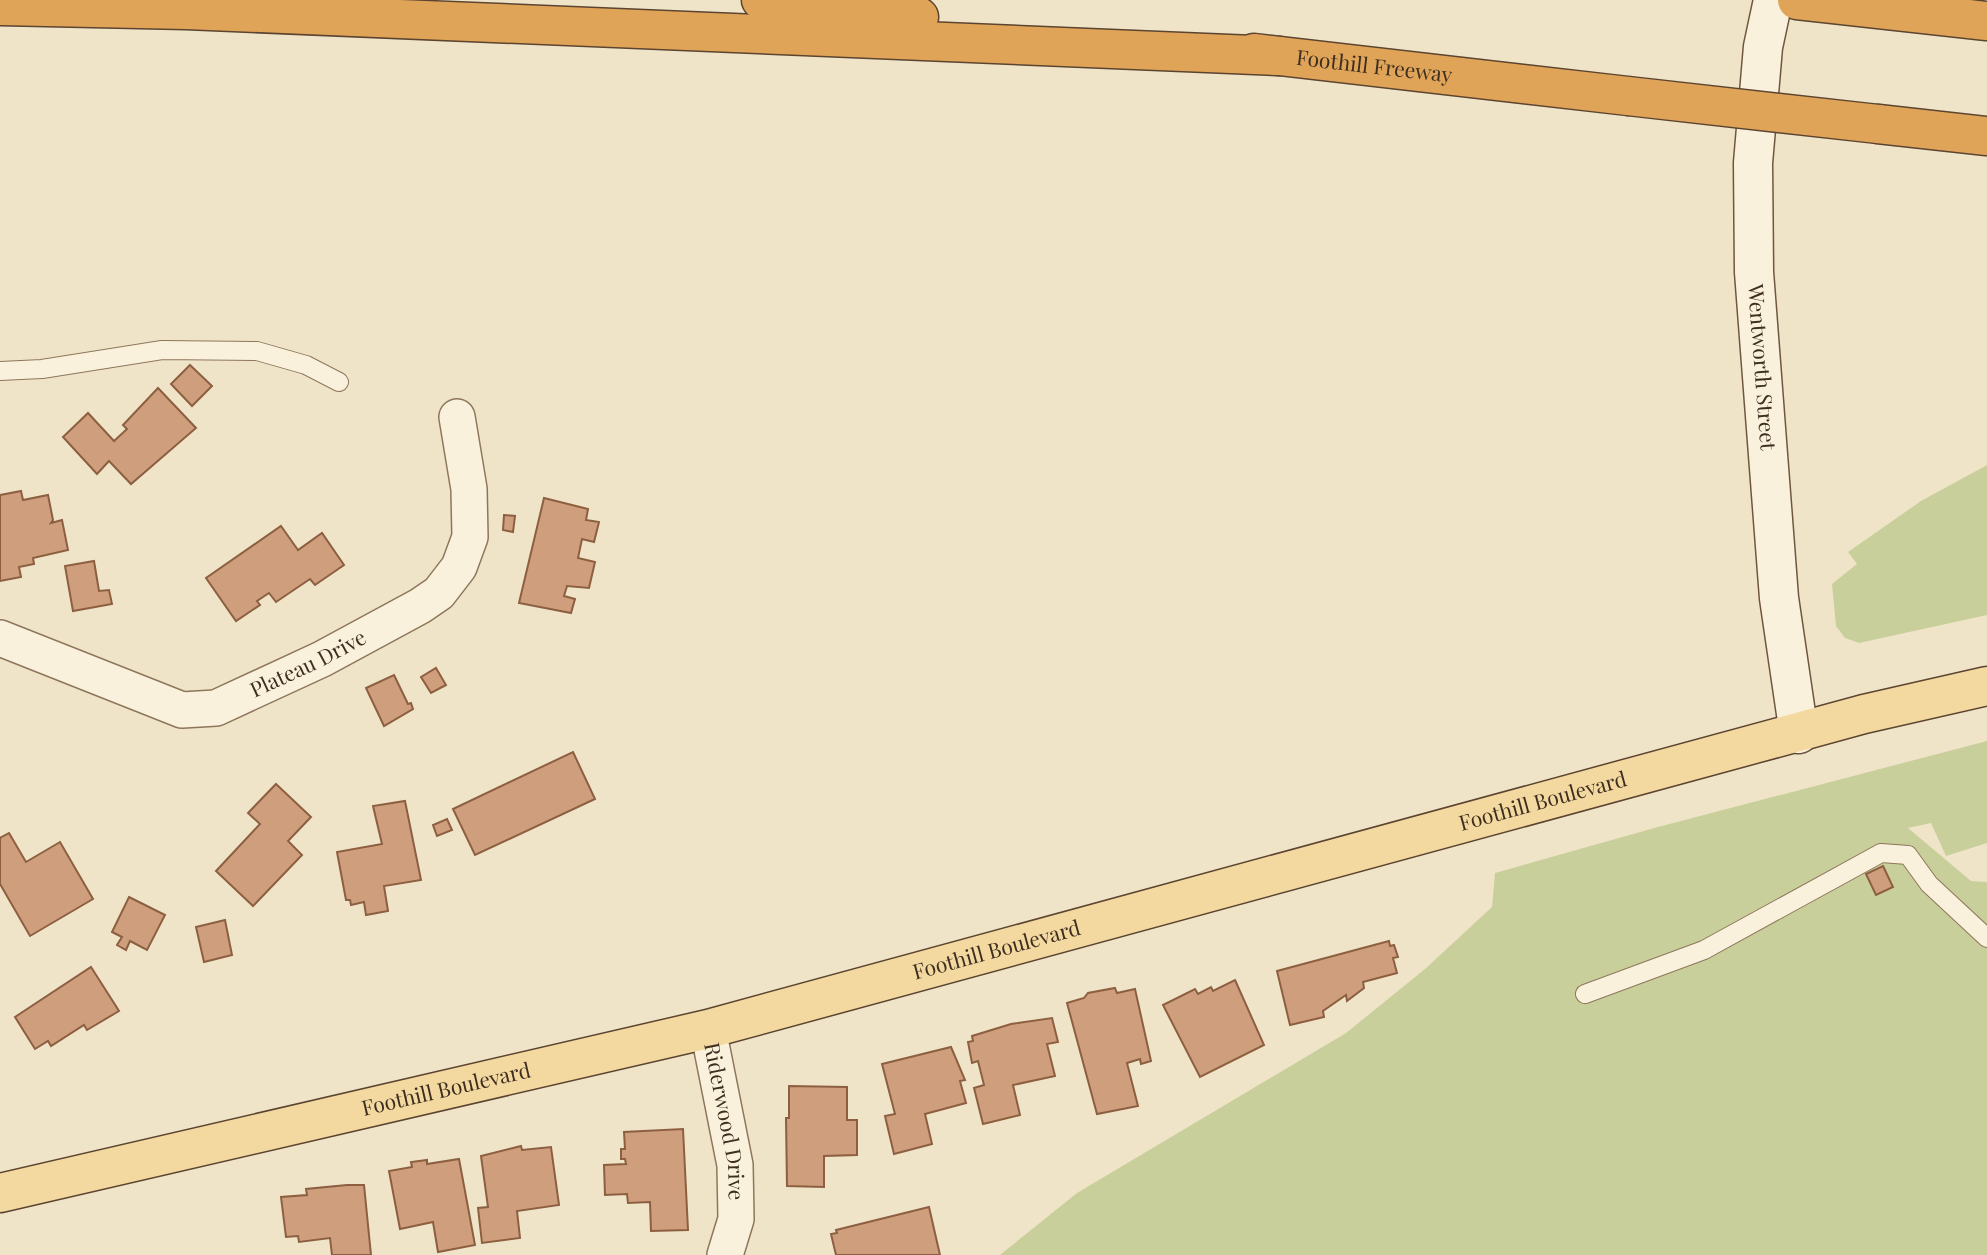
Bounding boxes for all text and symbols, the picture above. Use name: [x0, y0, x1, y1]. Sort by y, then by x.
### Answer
street label: Foothill Freeway: [1295, 42, 1454, 88]
street label: Wentworth Street: [1743, 282, 1784, 452]
street label: Plateau Drive: [245, 622, 370, 702]
street label: Foothill Boulevard: [1455, 763, 1629, 836]
street label: Foothill Boulevard: [909, 912, 1083, 985]
street label: Riderwood Drive: [699, 1040, 752, 1200]
street label: Foothill Boulevard: [358, 1055, 533, 1121]

